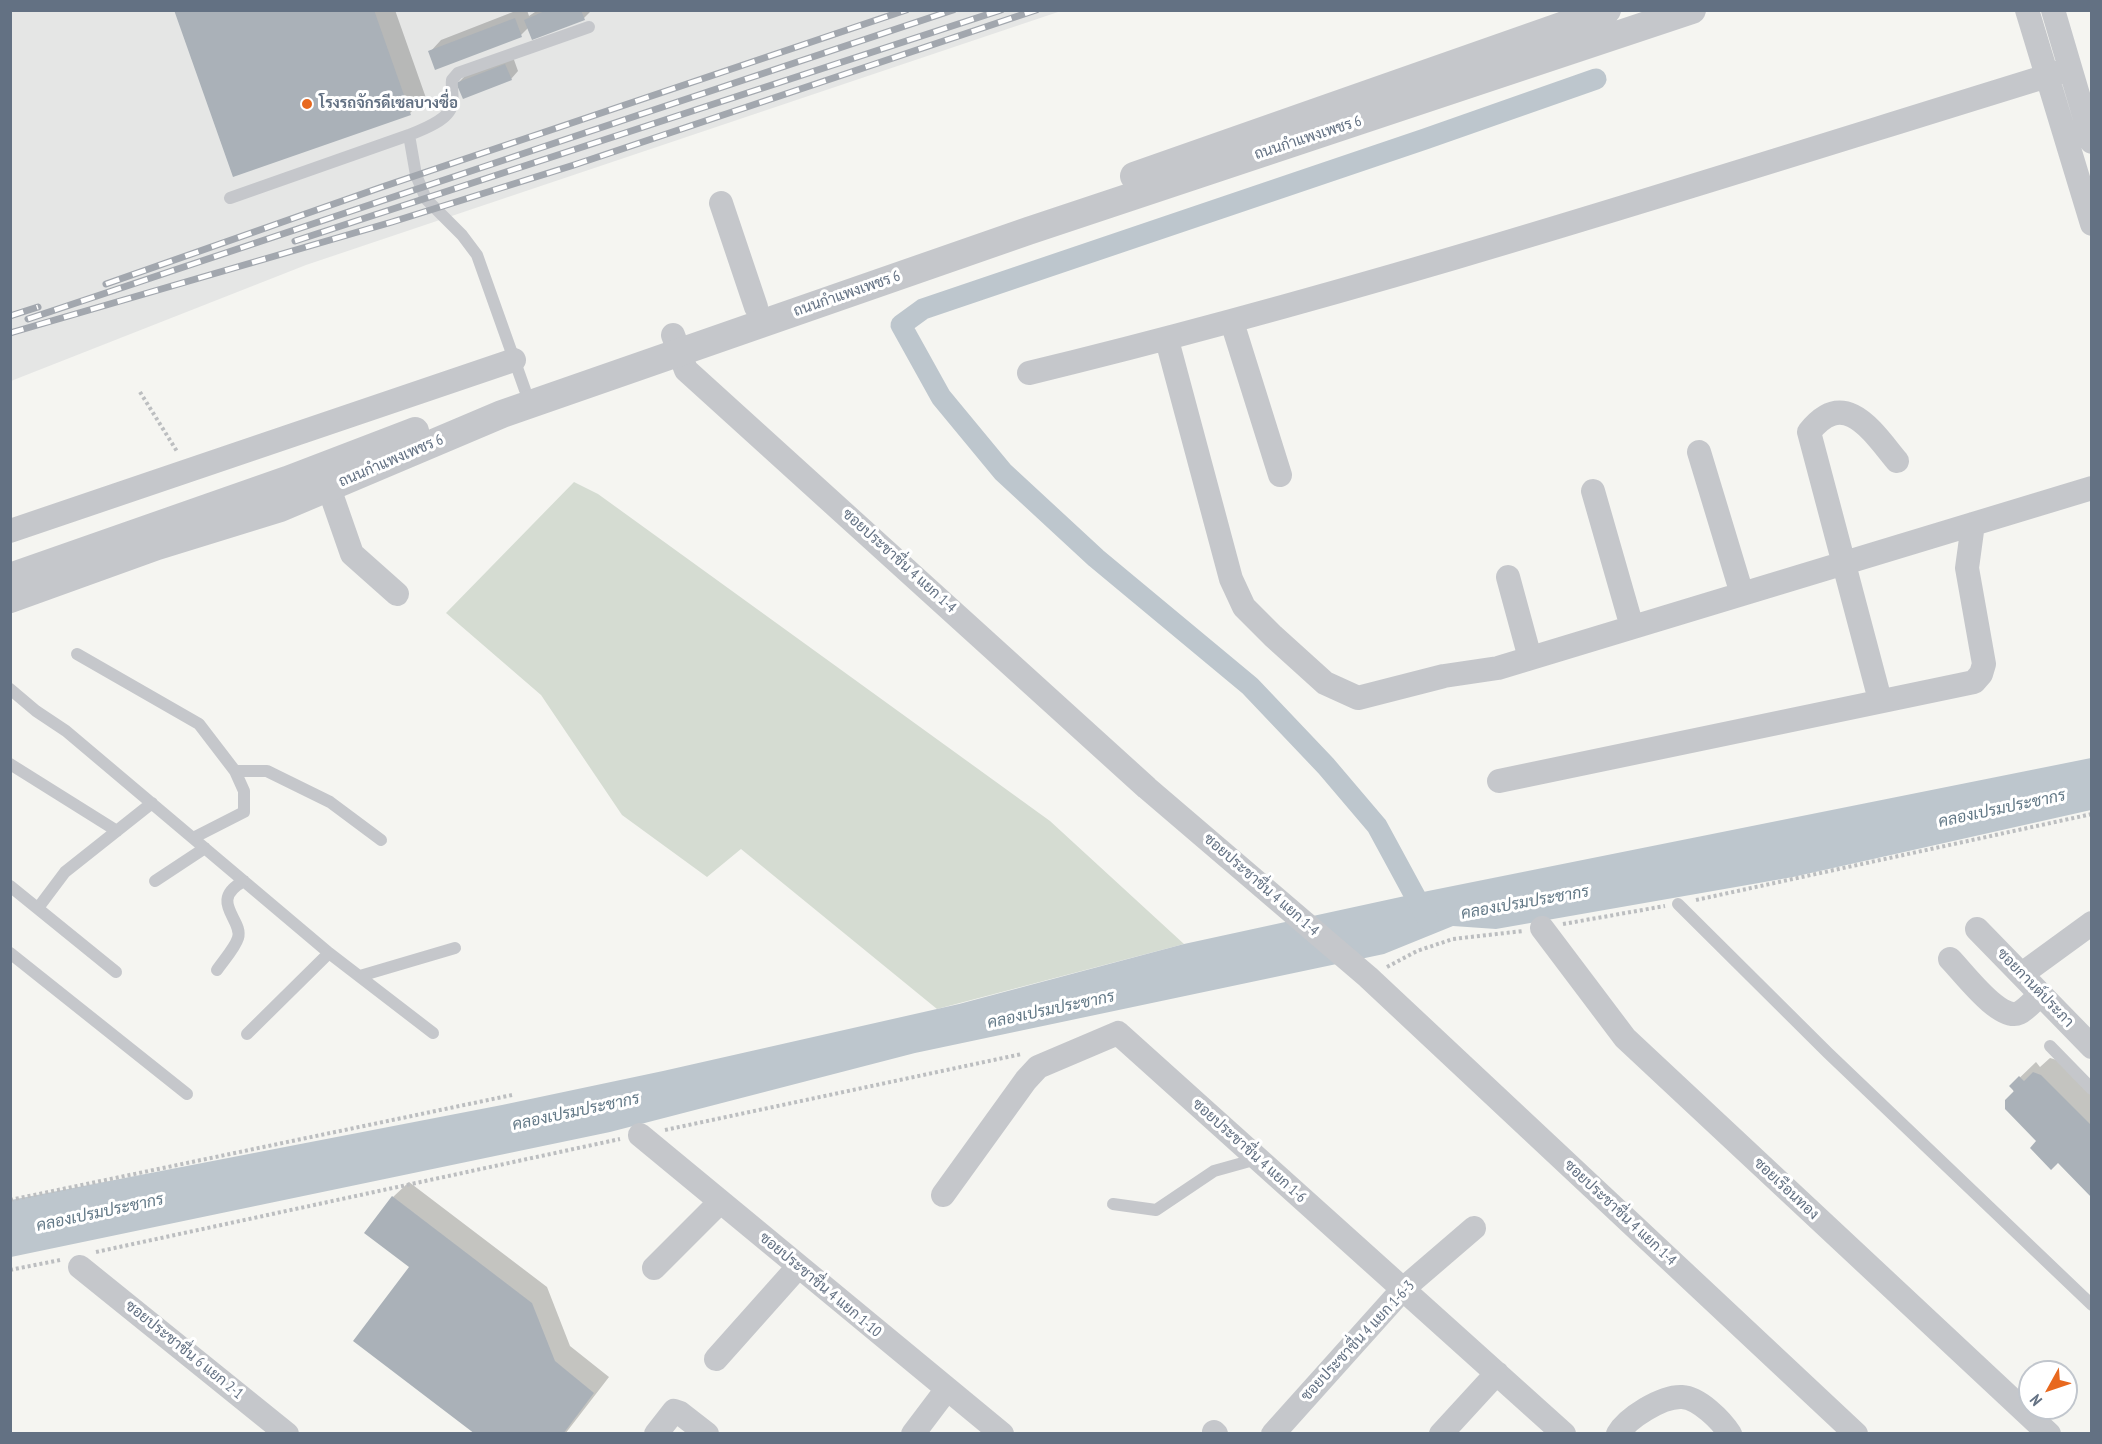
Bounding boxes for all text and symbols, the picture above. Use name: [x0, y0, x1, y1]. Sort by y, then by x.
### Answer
place label: โรงรถจักรดีเซลบางซื่อ: [319, 95, 458, 113]
marker: โรงรถจักรดีเซลบางซื่อ: [300, 97, 314, 111]
street label: ถนนกำแพงเพชร 6: [1252, 112, 1364, 164]
street label: ถนนกำแพงเพชร 6: [791, 267, 903, 321]
street label: ถนนกำแพงเพชร 6: [336, 431, 446, 491]
street label: ซอยประชาชื่น 4 แยก 1-4: [838, 505, 960, 617]
water label: คลองเปรมประชากร: [1937, 786, 2067, 832]
street label: ซอยประชาชื่น 4 แยก 1-4: [1200, 830, 1322, 940]
water label: คลองเปรมประชากร: [1459, 882, 1591, 924]
street label: ซอยกานต์ประภา: [1993, 945, 2077, 1031]
water label: คลองเปรมประชากร: [986, 987, 1116, 1033]
water label: คลองเปรมประชากร: [511, 1089, 641, 1135]
street label: ซอยประชาชื่น 4 แยก 1-6: [1188, 1095, 1310, 1207]
street label: ซอยเรือนทอง: [1750, 1154, 1822, 1224]
street label: ซอยประชาชื่น 4 แยก 1-4: [1560, 1156, 1680, 1270]
water label: คลองเปรมประชากร: [35, 1190, 165, 1236]
street label: ซอยประชาชื่น 4 แยก 1-10: [755, 1229, 885, 1341]
street label: ซอยประชาชื่น 4 แยก 1-6-3: [1298, 1277, 1418, 1405]
street label: ซอยประชาชื่น 6 แยก 2-1: [121, 1297, 247, 1403]
north arrow: [2018, 1360, 2078, 1420]
text: N: [2025, 1391, 2046, 1410]

